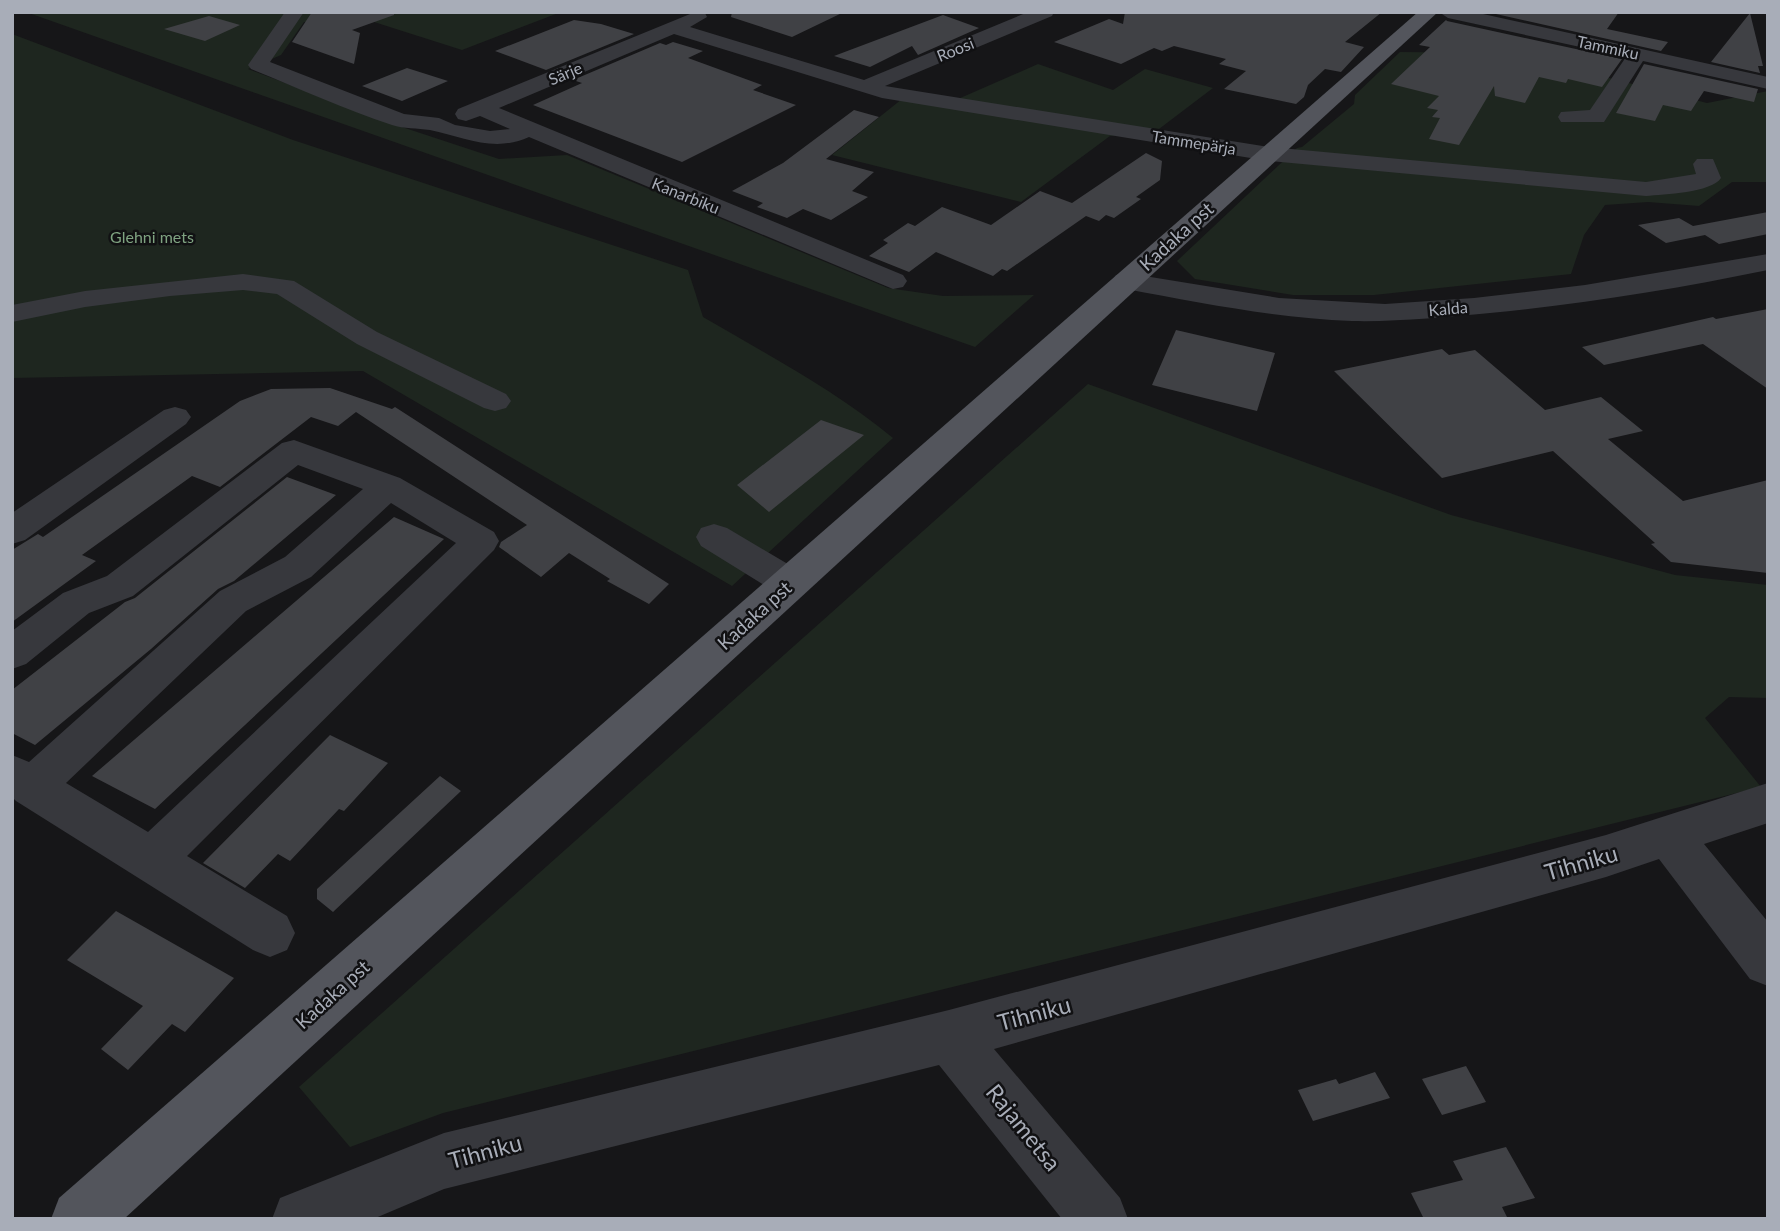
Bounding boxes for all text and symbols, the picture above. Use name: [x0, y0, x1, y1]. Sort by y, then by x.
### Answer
street label: Tammiku: [1575, 31, 1641, 63]
street label: Roosi: [934, 33, 976, 65]
street label: Särje: [545, 57, 585, 89]
street label: Tammepärja: [1151, 126, 1237, 158]
street label: Kanarbiku: [649, 173, 723, 217]
street label: Kadaka pst: [1134, 197, 1218, 275]
park label: Glehni mets: [110, 227, 194, 246]
street label: Kalda: [1428, 297, 1468, 319]
street label: Kadaka pst: [712, 576, 796, 654]
street label: Tihniku: [1541, 838, 1621, 886]
street label: Kadaka pst: [290, 955, 374, 1033]
street label: Tihniku: [994, 990, 1074, 1036]
street label: Rajametsa: [981, 1078, 1067, 1176]
street label: Tihniku: [445, 1128, 525, 1174]

